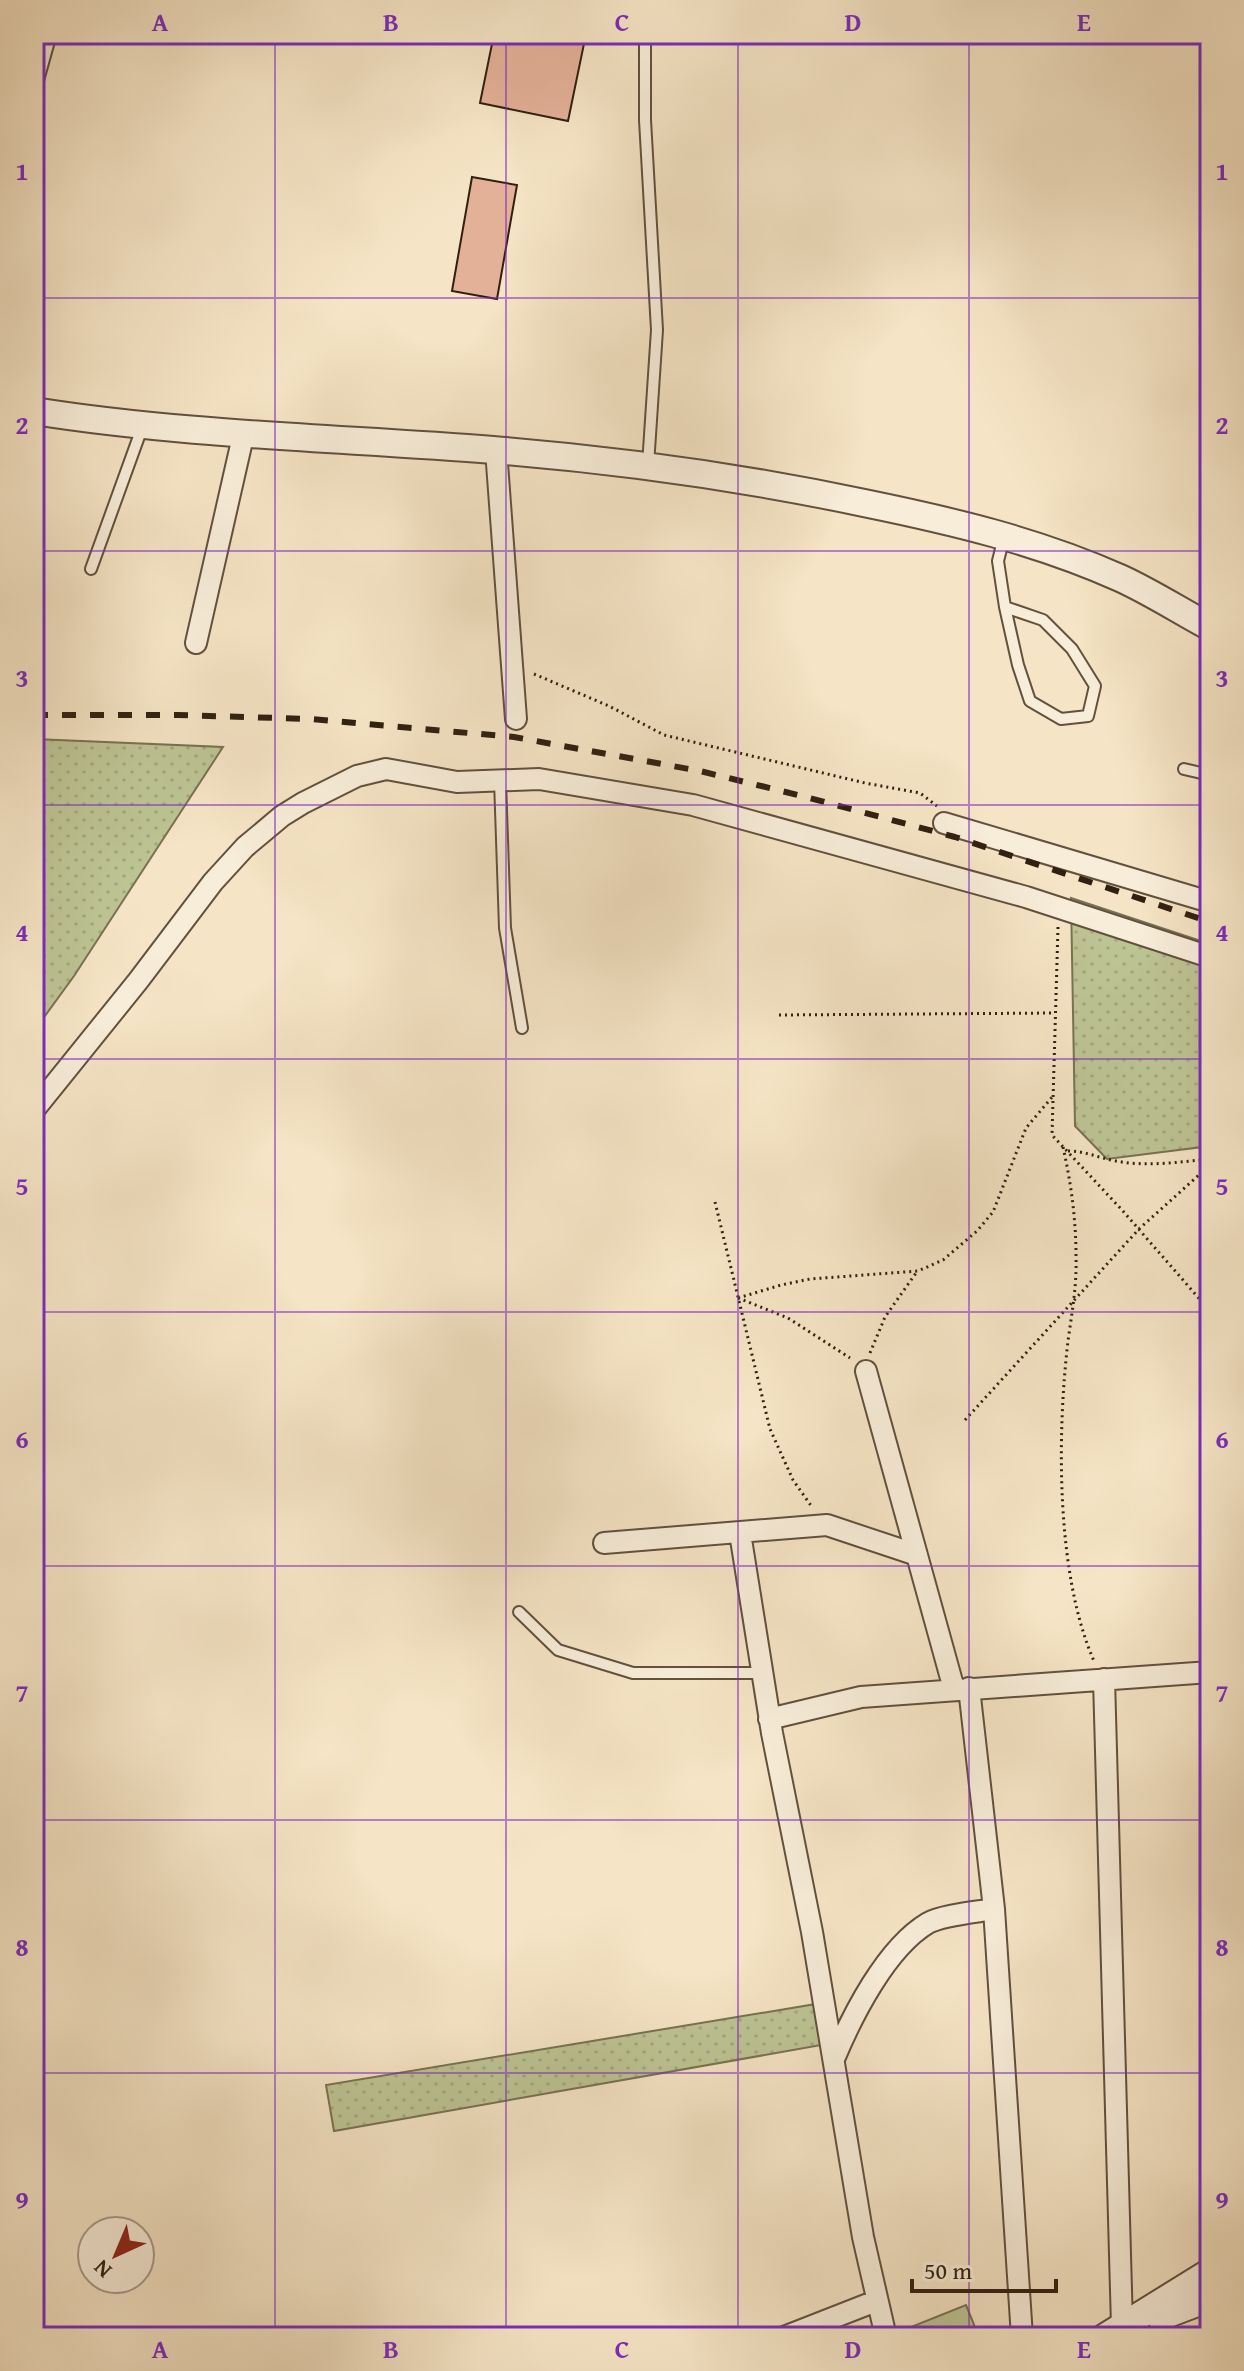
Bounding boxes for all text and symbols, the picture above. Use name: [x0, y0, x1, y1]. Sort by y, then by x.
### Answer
text: A: [152, 2, 169, 41]
text: B: [383, 2, 399, 41]
text: C: [615, 2, 629, 41]
text: D: [845, 2, 861, 41]
text: E: [1077, 2, 1091, 41]
text: 1: [15, 151, 29, 190]
text: 1: [1215, 151, 1229, 190]
text: 2: [15, 405, 29, 444]
text: 2: [1215, 405, 1229, 444]
text: 3: [15, 658, 29, 697]
text: 3: [1215, 658, 1229, 697]
text: 4: [15, 912, 29, 951]
text: 4: [1215, 912, 1229, 951]
text: 5: [15, 1166, 29, 1205]
text: 5: [1215, 1166, 1229, 1205]
text: 6: [15, 1419, 29, 1458]
text: 6: [1215, 1419, 1229, 1458]
text: 7: [15, 1673, 29, 1712]
text: 7: [1215, 1673, 1229, 1712]
text: 8: [15, 1927, 29, 1966]
text: 8: [1215, 1927, 1229, 1966]
text: 9: [15, 2180, 29, 2219]
text: 9: [1215, 2180, 1229, 2219]
north arrow: [76, 2215, 156, 2295]
scale bar: [912, 2243, 1056, 2293]
text: N: [85, 2253, 119, 2286]
text: 50 m: [924, 2253, 972, 2288]
text: A: [152, 2329, 169, 2368]
text: B: [383, 2329, 399, 2368]
text: C: [615, 2329, 629, 2368]
text: D: [845, 2329, 861, 2368]
text: E: [1077, 2329, 1091, 2368]

